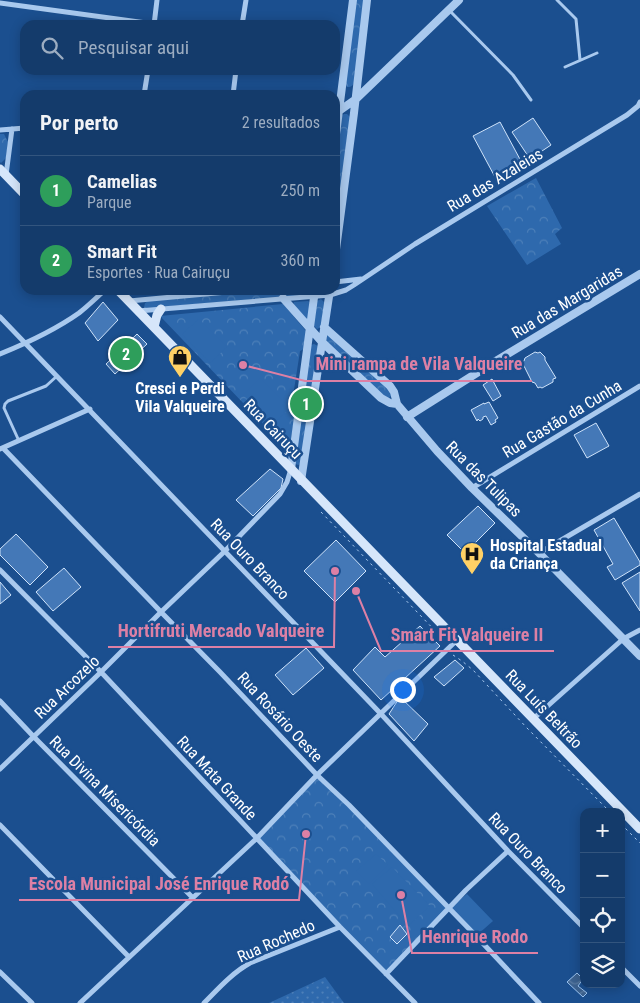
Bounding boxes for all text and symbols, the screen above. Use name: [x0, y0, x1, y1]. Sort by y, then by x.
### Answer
search box: [20, 20, 340, 75]
icon: search: [38, 34, 66, 62]
text: Pesquisar aqui: [78, 36, 189, 59]
text: Por perto: [40, 111, 119, 135]
text: 2 resultados: [242, 113, 320, 132]
street label: Rua das Azaleias: [444, 144, 546, 216]
text: Camelias: [87, 170, 157, 193]
text: 1: [52, 181, 60, 200]
text: 250 m: [281, 181, 320, 200]
text: Parque: [87, 193, 131, 212]
text: Smart Fit: [87, 240, 157, 263]
text: 2: [52, 251, 60, 270]
text: 360 m: [281, 251, 320, 270]
street label: Rua das Margaridas: [508, 262, 626, 342]
text: Esportes · Rua Cairuçu: [87, 263, 230, 282]
pin: 2: [110, 335, 142, 373]
shop icon: Cresci e Perdi Vila Valqueire: [167, 344, 193, 378]
callout: Mini rampa de Vila Valqueire: [305, 348, 532, 381]
text: Mini rampa de Vila Valqueire: [316, 353, 523, 374]
street label: Rua Gastão da Cunha: [499, 376, 625, 462]
place label: Cresci e Perdi Vila Valqueire: [135, 379, 225, 416]
pin: 1: [290, 385, 322, 423]
street label: Rua Cairuçu: [240, 395, 306, 463]
street label: Rua das Tulipas: [442, 437, 526, 521]
street label: Rua Ouro Branco: [207, 514, 293, 604]
place label: Hospital Estadual da Criança: [490, 536, 602, 573]
hospital icon: Hospital Estadual da Criança: [459, 541, 485, 575]
callout: Hortifruti Mercado Valqueire: [108, 614, 334, 647]
callout: Smart Fit Valqueire II: [381, 618, 554, 651]
text: Hortifruti Mercado Valqueire: [118, 620, 325, 641]
text: Smart Fit Valqueire II: [391, 624, 543, 645]
street label: Rua Arcozelo: [31, 651, 103, 723]
street label: Rua Luís Beltrão: [502, 666, 586, 752]
street label: Rua Rosário Oeste: [234, 668, 326, 766]
your location: [390, 677, 416, 703]
street label: Rua Divina Misericórdia: [46, 732, 164, 850]
street label: Rua Mata Grande: [173, 732, 261, 824]
street label: Rua Ouro Branco: [485, 808, 571, 898]
map controls: [580, 808, 625, 988]
button: +: [580, 808, 625, 853]
button: −: [580, 853, 625, 898]
callout: Escola Municipal José Enrique Rodó: [19, 867, 299, 900]
text: Escola Municipal José Enrique Rodó: [29, 873, 289, 894]
button: locate: [580, 898, 625, 943]
street label: Rua Rochedo: [234, 916, 318, 966]
callout: Henrique Rodo: [412, 920, 538, 953]
text: Henrique Rodo: [422, 926, 528, 947]
button: layers: [580, 943, 625, 988]

